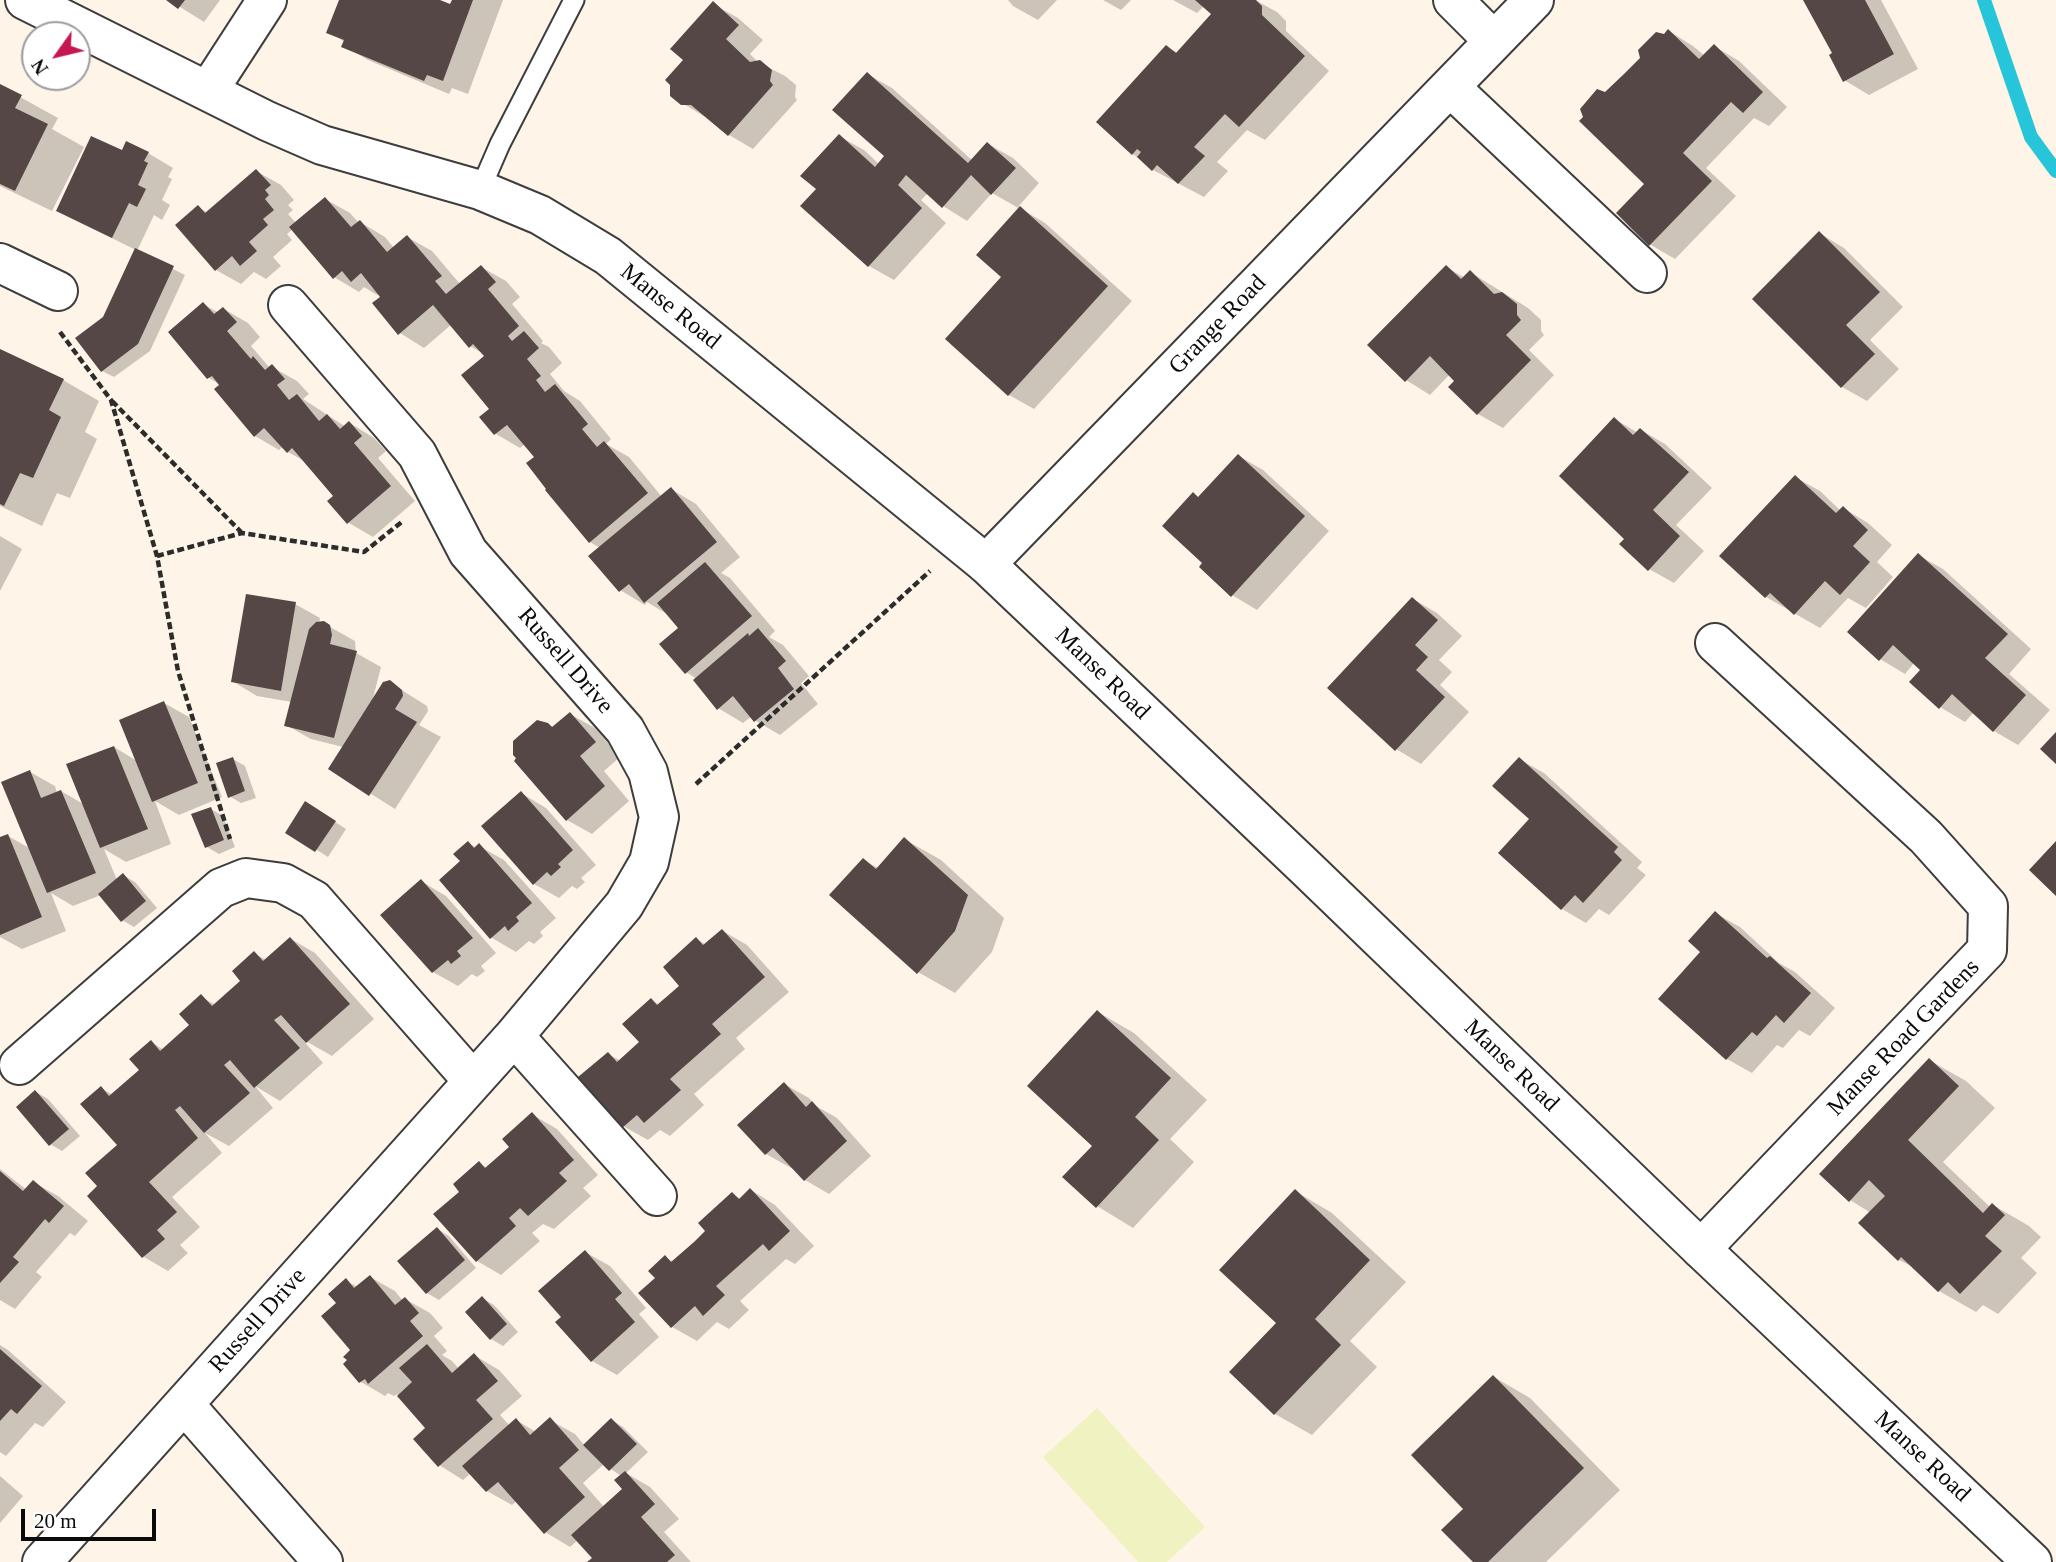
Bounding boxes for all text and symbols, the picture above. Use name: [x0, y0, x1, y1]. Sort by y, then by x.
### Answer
north arrow: [21, 21, 91, 91]
text: N: [27, 55, 52, 78]
street label: Manse Road: [614, 258, 726, 356]
street label: Grange Road: [1163, 269, 1273, 381]
street label: Russell Drive: [511, 602, 619, 720]
street label: Manse Road: [1049, 622, 1155, 726]
street label: Manse Road Gardens: [1822, 954, 1986, 1122]
street label: Manse Road: [1458, 1014, 1564, 1118]
street label: Russell Drive: [203, 1263, 313, 1379]
street label: Manse Road: [1868, 1405, 1976, 1509]
scale bar: [24, 1496, 159, 1540]
text: 20 m: [34, 1509, 77, 1533]

